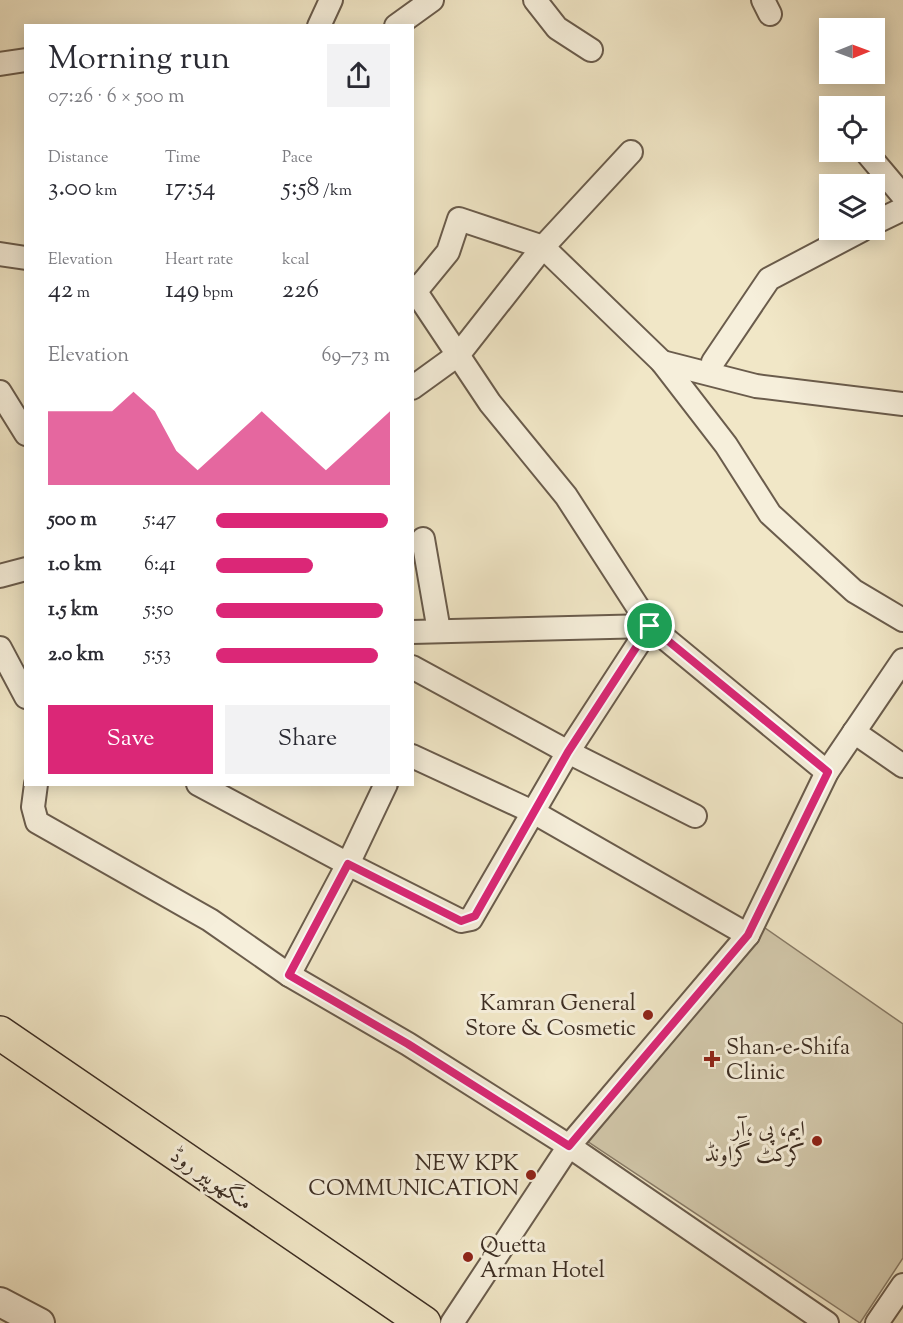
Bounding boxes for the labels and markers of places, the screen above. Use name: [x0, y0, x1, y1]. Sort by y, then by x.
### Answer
pin: [624, 600, 675, 651]
place label: Kamran General Store & Cosmetic: [465, 989, 636, 1046]
marker: Kamran General Store & Cosmetic: [641, 1008, 655, 1022]
place label: Shan-e-Shifa Clinic: [726, 1033, 850, 1090]
marker: Shan-e-Shifa Clinic: [703, 1050, 721, 1068]
place label: ایم، پی ،آر کرکٹ گراونڈ: [705, 1115, 805, 1172]
marker: ایم، پی ،آر کرکٹ گراونڈ: [810, 1134, 824, 1148]
place label: NEW KPK COMMUNICATION: [308, 1149, 519, 1206]
marker: NEW KPK COMMUNICATION: [524, 1168, 538, 1182]
place label: Quetta Arman Hotel: [480, 1231, 605, 1288]
marker: Quetta Arman Hotel: [461, 1250, 475, 1264]

